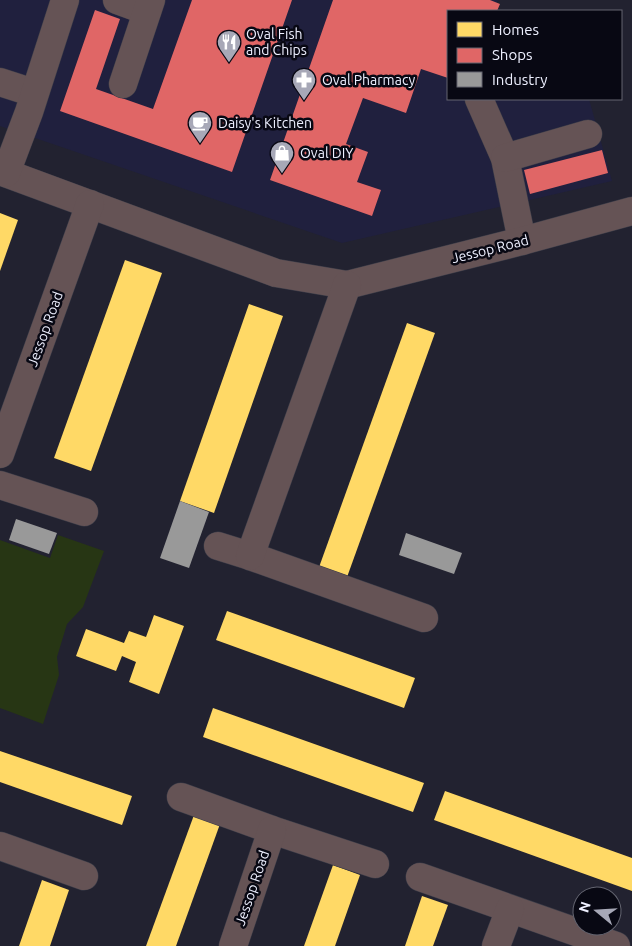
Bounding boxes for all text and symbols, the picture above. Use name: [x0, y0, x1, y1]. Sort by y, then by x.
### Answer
legend: [447, 10, 622, 100]
text: Homes: [492, 21, 539, 38]
place label: Oval Fish and Chips: [246, 26, 307, 58]
restaurant icon: Oval Fish and Chips: [216, 29, 242, 63]
text: Shops: [492, 46, 533, 63]
pharmacy icon: Oval Pharmacy: [291, 67, 317, 101]
text: Industry: [492, 71, 547, 88]
place label: Oval Pharmacy: [322, 72, 416, 88]
cafe icon: Daisy's Kitchen: [187, 110, 213, 144]
place label: Daisy's Kitchen: [218, 115, 312, 131]
shop icon: Oval DIY: [269, 140, 295, 174]
place label: Oval DIY: [300, 145, 353, 161]
street label: Jessop Road: [450, 232, 530, 266]
street label: Jessop Road: [24, 289, 66, 369]
street label: Jessop Road: [232, 848, 272, 928]
north arrow: [572, 886, 622, 936]
text: N: [575, 900, 594, 914]

